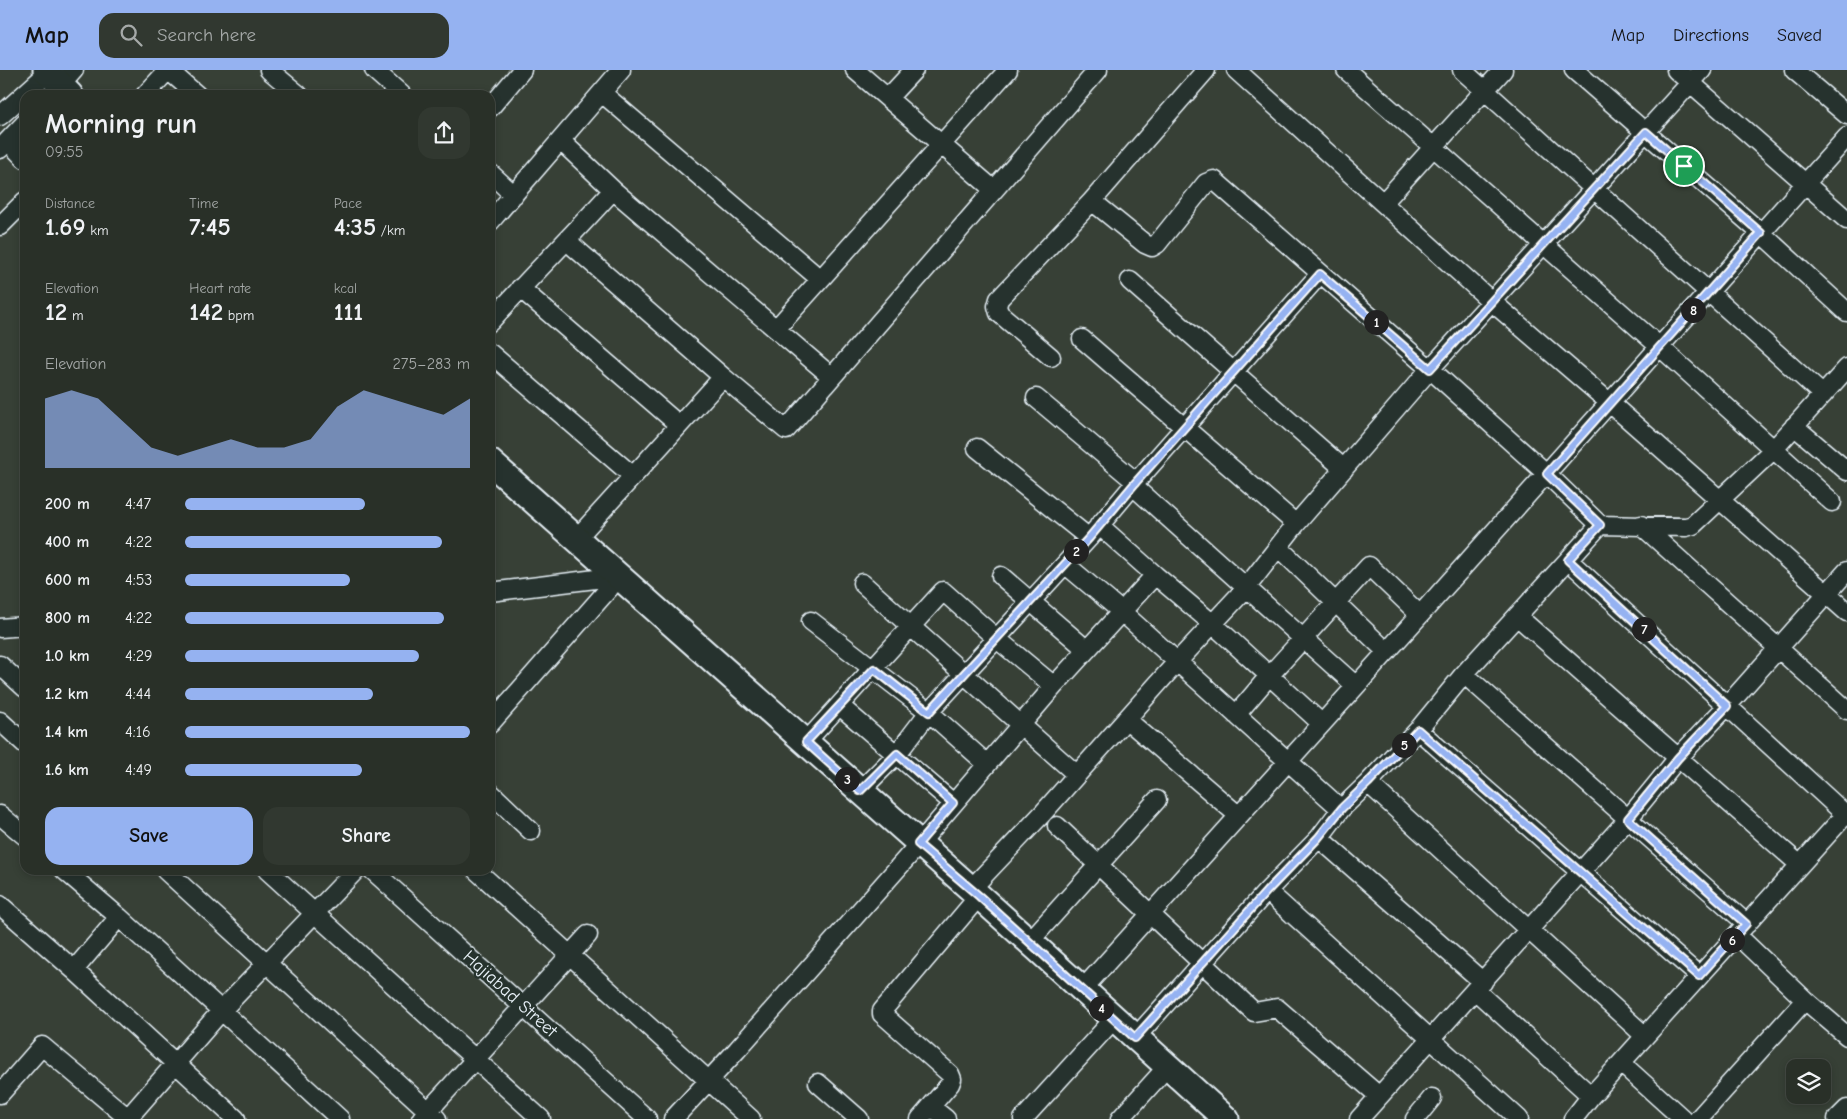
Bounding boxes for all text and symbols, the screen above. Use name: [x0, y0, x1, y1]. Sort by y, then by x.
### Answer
search box: [99, 13, 449, 58]
text: Map: [25, 21, 69, 49]
icon: search: [117, 21, 145, 49]
text: Search here: [157, 24, 256, 46]
text: Map: [1611, 25, 1645, 46]
text: Directions: [1673, 25, 1749, 46]
text: Saved: [1777, 25, 1822, 46]
button: share: [418, 107, 470, 159]
text: Morning run: [45, 108, 197, 140]
text: 09:55: [45, 143, 83, 161]
pin: [1663, 145, 1705, 187]
icon: arrive: [1670, 152, 1698, 180]
text: Distance: [45, 195, 95, 212]
text: Time: [189, 195, 218, 212]
text: Pace: [334, 195, 362, 212]
text: 1.69: [45, 212, 86, 241]
text: 7:45: [189, 212, 231, 241]
text: 4:35: [334, 212, 376, 241]
text: km: [86, 222, 109, 239]
text: /km: [376, 222, 405, 239]
text: Elevation: [45, 280, 99, 297]
text: Heart rate: [189, 280, 251, 297]
text: kcal: [334, 280, 357, 297]
text: 12: [45, 297, 67, 326]
text: 142: [189, 297, 223, 326]
text: 111: [334, 297, 363, 326]
pin: 8: [1680, 298, 1706, 322]
text: 8: [1690, 302, 1697, 319]
text: m: [67, 307, 84, 324]
text: bpm: [223, 307, 254, 324]
pin: 1: [1364, 310, 1388, 334]
text: 1: [1374, 314, 1379, 331]
text: Elevation: [45, 355, 106, 373]
text: 275–283 m: [393, 355, 470, 373]
text: 200 m: [45, 495, 90, 513]
text: 4:47: [125, 495, 151, 513]
text: 400 m: [45, 533, 89, 551]
text: 4:22: [125, 533, 152, 551]
pin: 2: [1064, 538, 1088, 564]
text: 2: [1073, 543, 1080, 560]
text: 600 m: [45, 571, 90, 589]
text: 4:53: [125, 571, 152, 589]
text: 800 m: [45, 609, 90, 627]
text: 4:22: [125, 609, 152, 627]
pin: 7: [1632, 616, 1656, 642]
text: 7: [1641, 621, 1648, 638]
text: 1.0 km: [45, 647, 90, 665]
text: 4:29: [125, 647, 153, 665]
text: 1.2 km: [45, 685, 88, 703]
text: 4:44: [125, 685, 151, 703]
text: 1.4 km: [45, 723, 88, 741]
text: 4:16: [125, 723, 151, 741]
pin: 5: [1392, 732, 1416, 758]
text: 5: [1401, 737, 1408, 754]
text: 1.6 km: [45, 761, 89, 779]
text: 4:49: [125, 761, 152, 779]
pin: 3: [834, 766, 860, 792]
text: 3: [844, 771, 851, 788]
button: Save: [45, 807, 253, 865]
button: Share: [263, 807, 470, 865]
pin: 6: [1720, 928, 1744, 952]
text: 6: [1729, 932, 1736, 949]
street label: Hajiabad Street: [459, 946, 562, 1042]
pin: 4: [1088, 996, 1114, 1020]
text: 4: [1098, 1000, 1105, 1017]
map controls: [1786, 1059, 1831, 1104]
button: layers: [1786, 1059, 1831, 1104]

